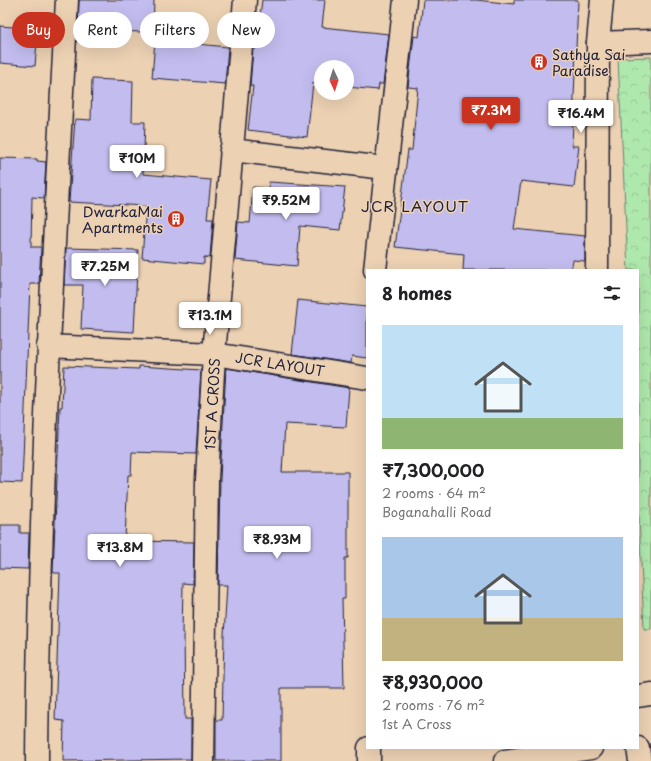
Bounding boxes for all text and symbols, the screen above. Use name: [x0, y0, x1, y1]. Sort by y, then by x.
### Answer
chip: Buy: [12, 12, 65, 48]
chip: Rent: [73, 12, 132, 48]
chip: Filters: [140, 12, 209, 48]
chip: New: [217, 12, 275, 48]
place label: Sathya Sai Paradise: [552, 44, 626, 81]
building icon: Sathya Sai Paradise: [529, 52, 549, 72]
north arrow: [314, 60, 354, 100]
map controls: [314, 60, 354, 100]
pin: ₹7.3M: [463, 97, 519, 131]
text: ₹7.3M: [471, 100, 511, 119]
pin: ₹16.4M: [548, 100, 614, 134]
text: ₹16.4M: [557, 103, 605, 122]
pin: ₹10M: [113, 145, 161, 179]
text: ₹10M: [119, 148, 155, 167]
pin: ₹9.52M: [253, 187, 319, 221]
text: ₹9.52M: [262, 190, 310, 209]
district label: JCR LAYOUT: [361, 194, 469, 217]
place label: DwarkaMai Apartments: [82, 201, 163, 238]
building icon: DwarkaMai Apartments: [166, 209, 186, 229]
pin: ₹7.25M: [72, 253, 138, 287]
text: ₹7.25M: [80, 256, 130, 275]
text: 8 homes: [382, 280, 452, 306]
icon: filters: [601, 282, 623, 304]
pin: ₹13.1M: [177, 302, 243, 336]
text: ₹13.1M: [188, 305, 232, 324]
street label: JCR LAYOUT: [234, 347, 327, 381]
icon: home: [467, 351, 539, 423]
street label: 1ST A CROSS: [199, 357, 225, 451]
text: ₹7,300,000: [382, 457, 484, 483]
text: 2 rooms · 64 m²: [382, 483, 486, 502]
text: Boganahalli Road: [382, 502, 492, 521]
pin: ₹8.93M: [244, 526, 310, 560]
text: ₹8.93M: [253, 529, 301, 548]
pin: ₹13.8M: [87, 534, 153, 568]
text: ₹13.8M: [97, 537, 144, 556]
icon: home: [467, 563, 539, 635]
text: ₹8,930,000: [382, 669, 483, 695]
text: 2 rooms · 76 m²: [382, 695, 485, 714]
text: 1st A Cross: [382, 714, 451, 733]

